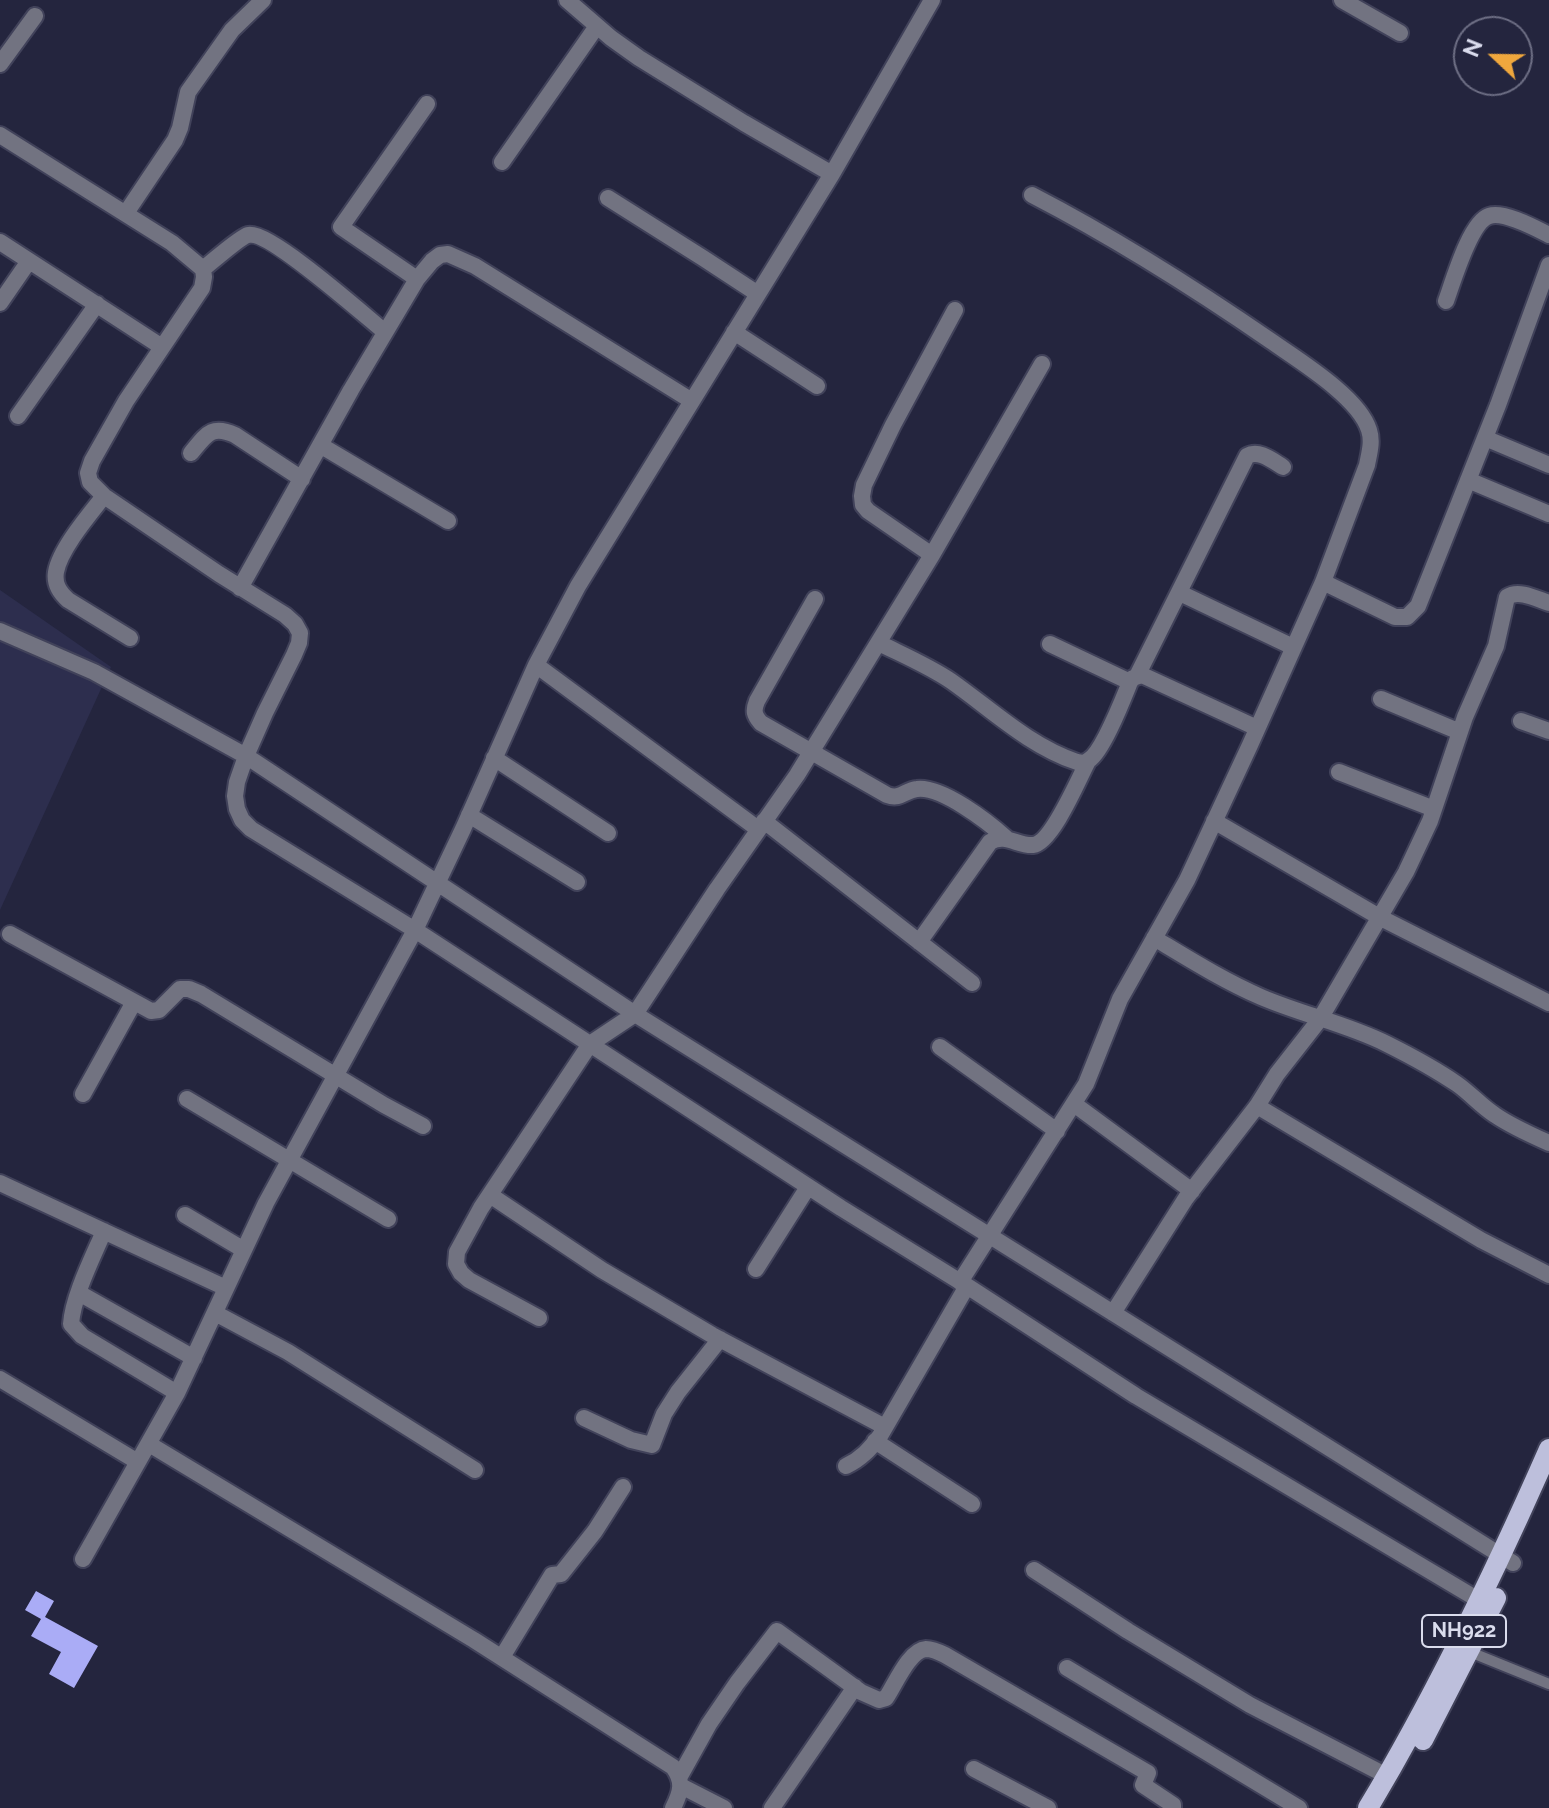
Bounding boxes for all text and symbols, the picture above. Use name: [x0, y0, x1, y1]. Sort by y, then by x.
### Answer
north arrow: [1453, 16, 1533, 96]
text: N: [1457, 35, 1488, 60]
road number: NH922: [1422, 1615, 1506, 1647]

